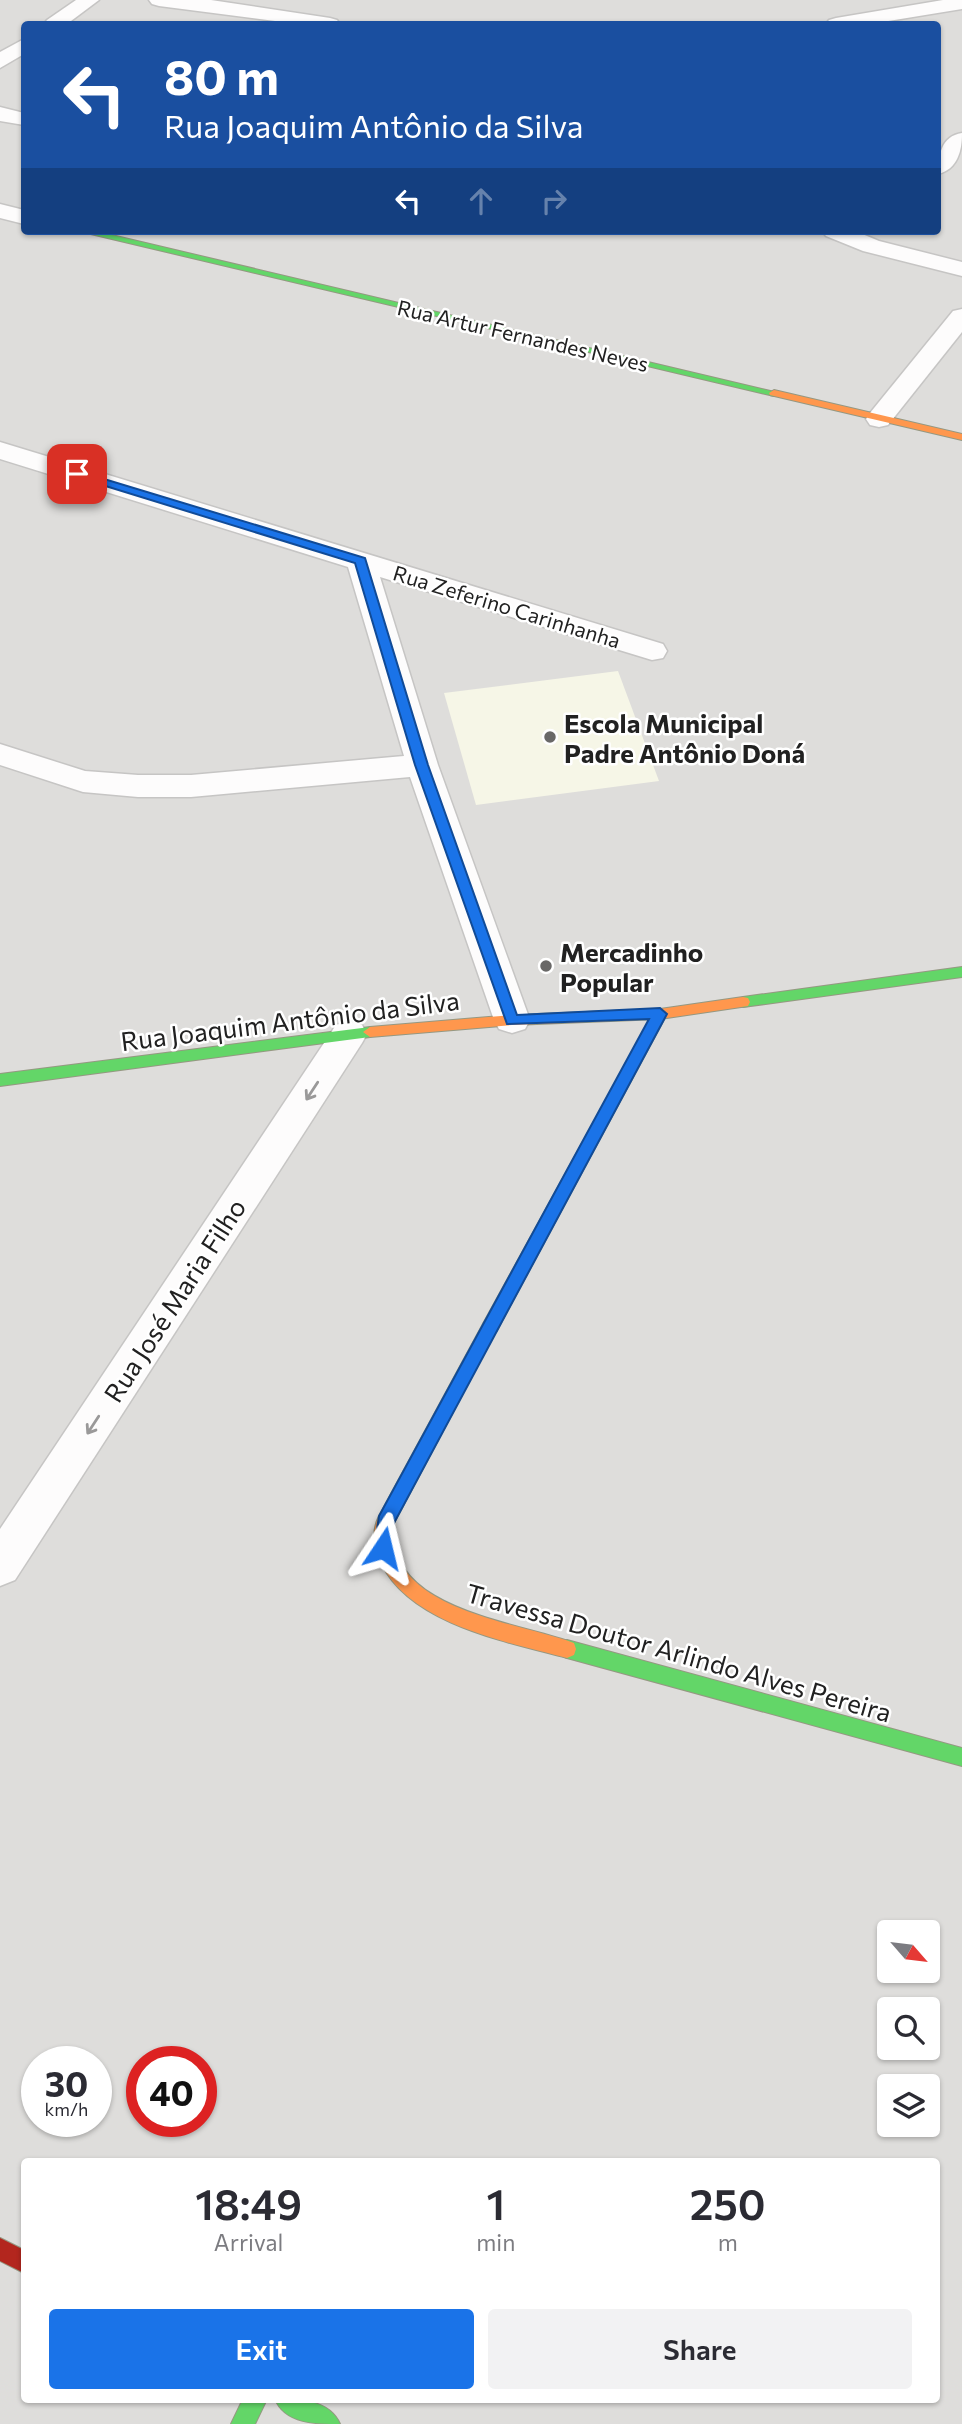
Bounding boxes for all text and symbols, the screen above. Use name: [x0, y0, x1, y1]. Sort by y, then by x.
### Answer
text: 80 m: [164, 45, 279, 105]
icon: left: [49, 49, 140, 140]
text: Rua Joaquim Antônio da Silva: [164, 105, 584, 145]
icon: left: [389, 182, 427, 220]
icon: ahead: [462, 182, 500, 220]
icon: right: [535, 182, 573, 220]
street label: Rua Artur Fernandes Neves: [395, 294, 651, 376]
pin: [47, 444, 107, 504]
icon: arrive: [58, 455, 96, 493]
street label: Rua Zeferino Carinhanha: [390, 560, 624, 652]
place label: Escola Municipal Padre Antônio Doná: [564, 707, 805, 768]
marker: Escola Municipal Padre Antônio Doná: [542, 729, 558, 745]
place label: Mercadinho Popular: [560, 936, 703, 997]
marker: Mercadinho Popular: [538, 958, 554, 974]
street label: Rua Joaquim Antônio da Silva: [119, 984, 461, 1056]
one-way arrow: [304, 1081, 319, 1100]
street label: Rua José Maria Filho: [97, 1192, 251, 1408]
one-way arrow: [86, 1414, 100, 1434]
position arrow: [346, 1511, 420, 1585]
street label: Travessa Doutor Arlindo Alves Pereira: [463, 1576, 895, 1728]
north arrow: [877, 1920, 940, 1983]
map controls: [877, 1920, 940, 2137]
button: search: [877, 1997, 940, 2060]
speed limit sign: 40: [126, 2046, 217, 2137]
text: 30: [45, 2061, 88, 2104]
button: layers: [877, 2074, 940, 2137]
text: km/h: [45, 2098, 88, 2120]
text: 18:49: [195, 2177, 302, 2229]
text: 1: [487, 2177, 505, 2229]
text: 250: [690, 2177, 766, 2229]
text: Arrival: [214, 2228, 283, 2256]
text: min: [476, 2228, 515, 2256]
text: m: [718, 2228, 738, 2256]
button: Exit: [49, 2309, 474, 2389]
button: Share: [488, 2309, 912, 2389]

